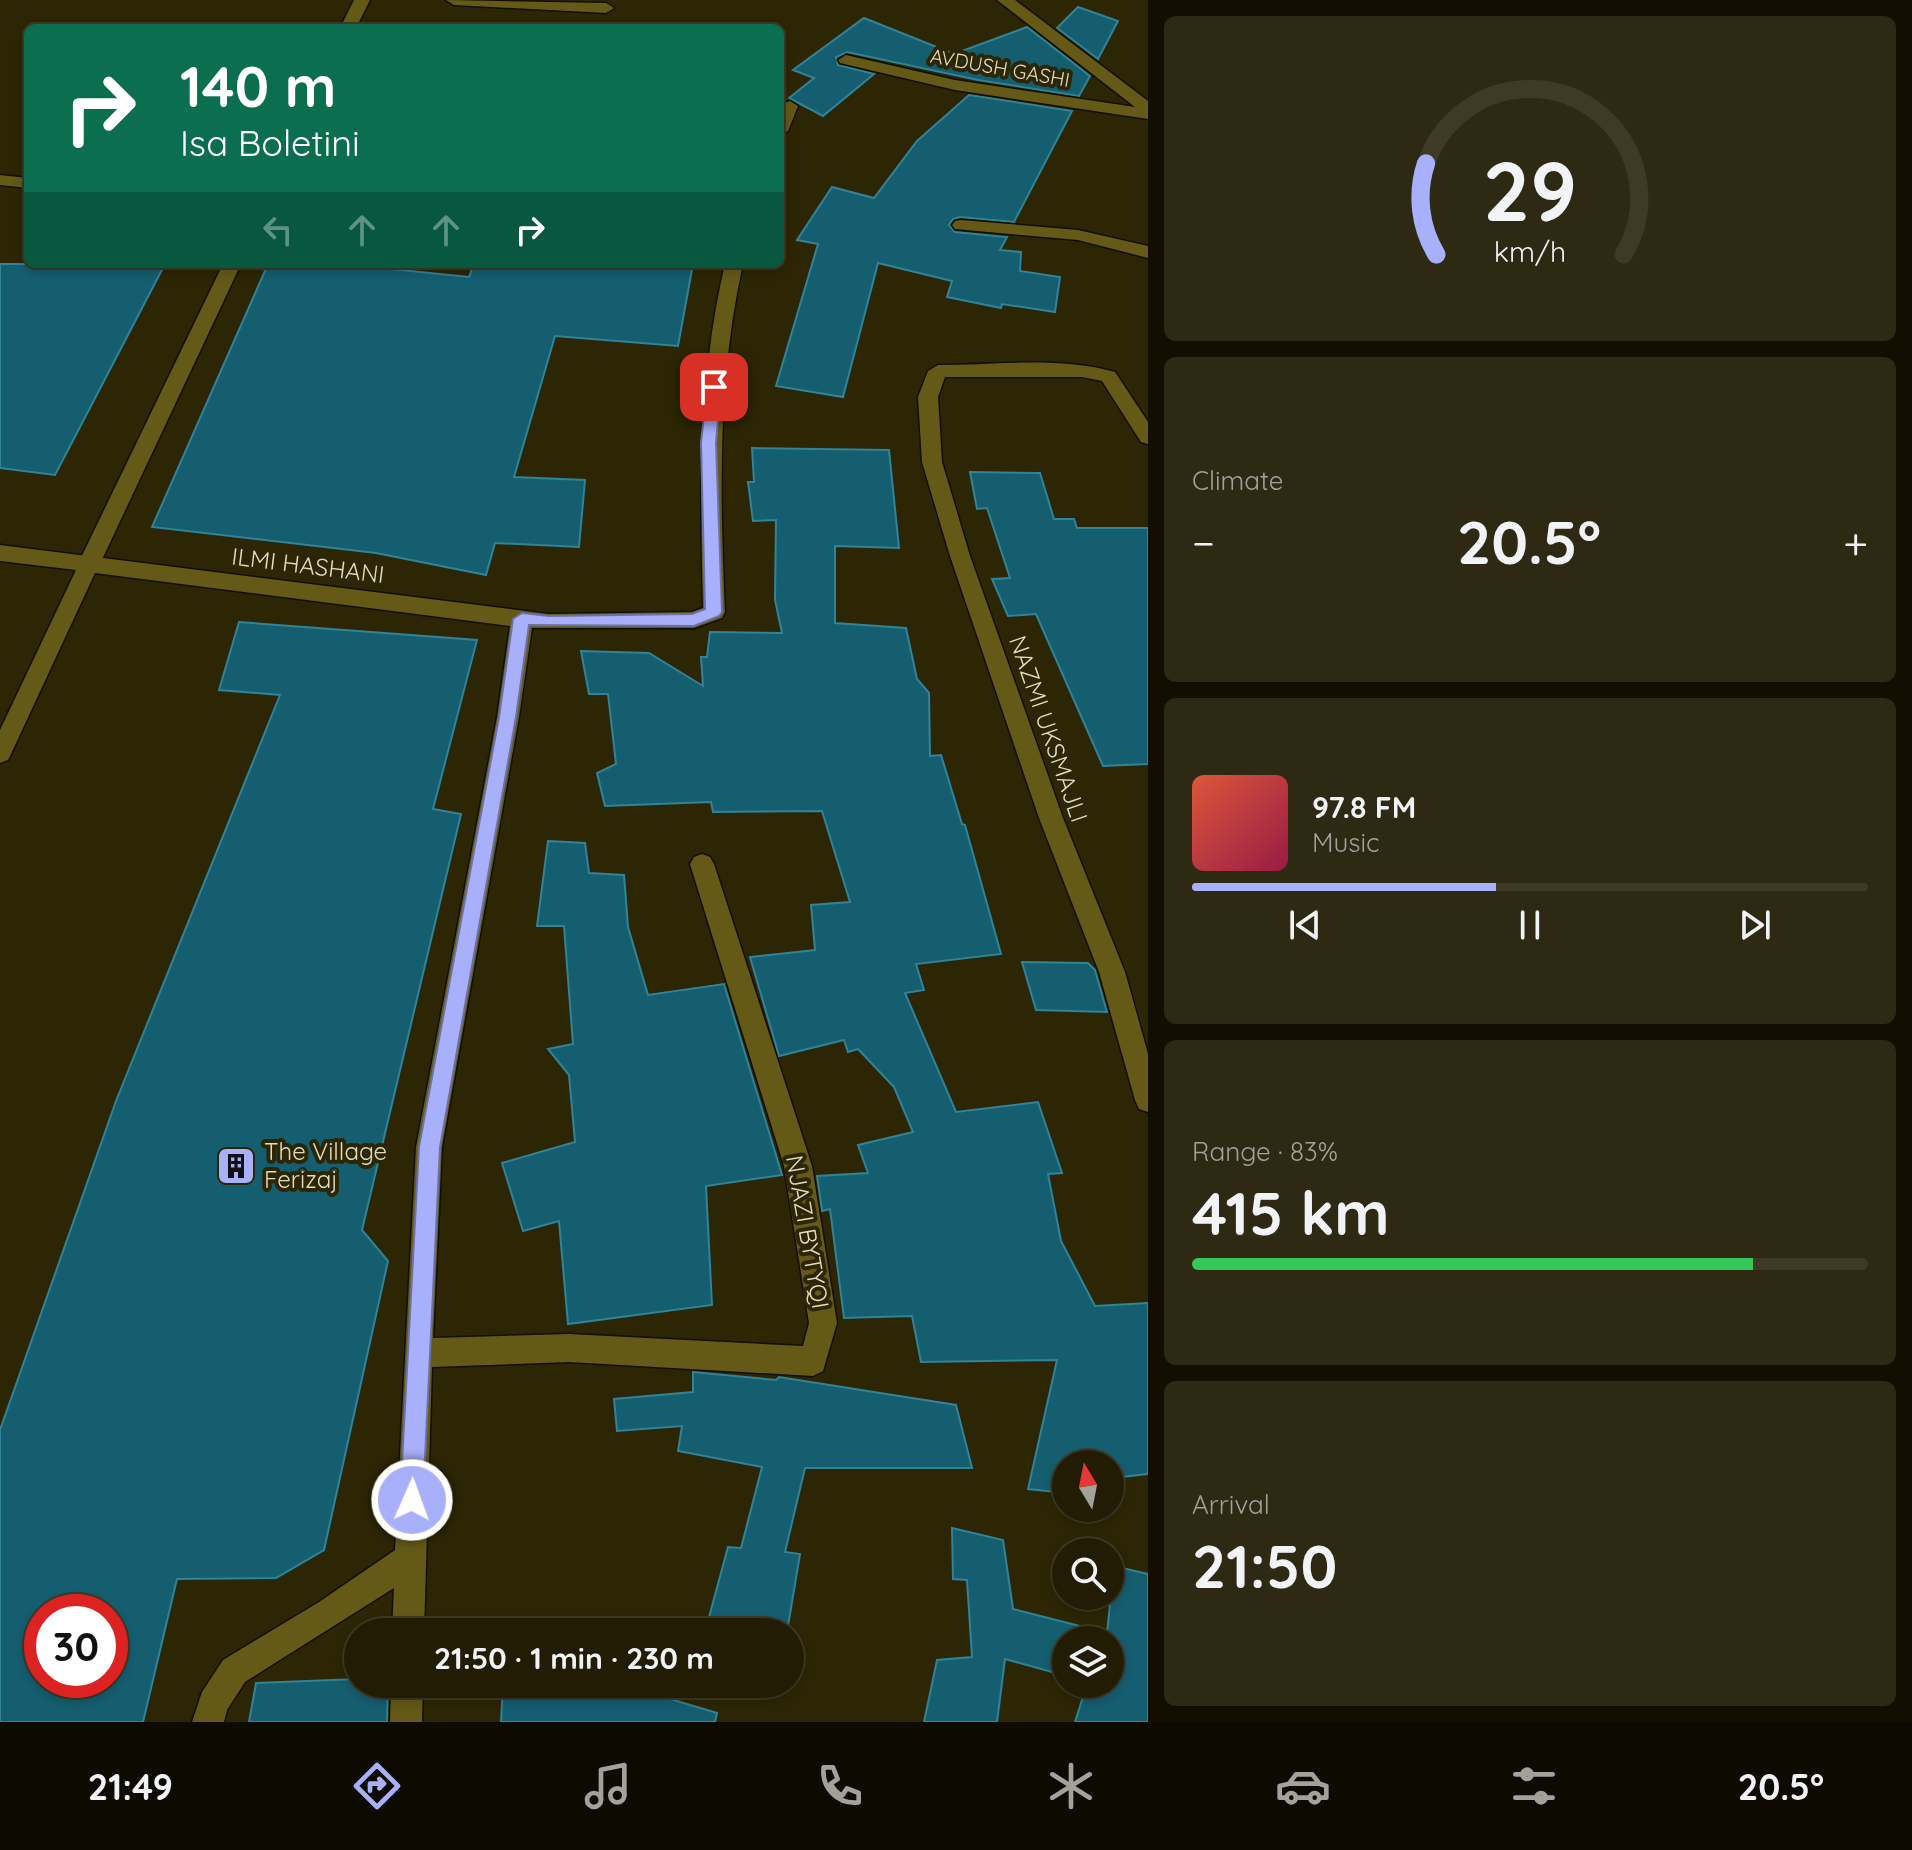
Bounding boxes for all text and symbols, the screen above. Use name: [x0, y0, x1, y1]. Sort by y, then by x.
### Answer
street label: AVDUSH GASHI: [928, 43, 1072, 92]
text: 140 m: [180, 51, 336, 121]
icon: right: [48, 56, 152, 160]
text: Isa Boletini: [180, 120, 360, 165]
text: 29: [1483, 137, 1577, 241]
icon: left: [256, 208, 300, 252]
icon: ahead: [340, 208, 384, 252]
icon: ahead: [424, 208, 468, 252]
icon: right: [508, 208, 552, 252]
text: km/h: [1494, 233, 1566, 269]
pin: [680, 353, 748, 421]
icon: arrive: [692, 365, 736, 409]
text: Climate: [1192, 464, 1283, 497]
text: 20.5°: [1457, 504, 1601, 579]
text: −: [1192, 515, 1215, 570]
text: +: [1843, 515, 1868, 570]
street label: ILMI HASHANI: [230, 541, 386, 589]
street label: NAZMI UKSMAJLI: [1003, 631, 1095, 826]
text: 97.8 FM: [1312, 788, 1416, 826]
text: Music: [1312, 826, 1380, 859]
icon: previous: [1283, 903, 1327, 947]
icon: pause: [1508, 903, 1552, 947]
icon: next: [1733, 903, 1777, 947]
text: Range · 83%: [1192, 1135, 1338, 1168]
place label: The Village Ferizaj: [264, 1136, 387, 1194]
building icon: The Village Ferizaj: [215, 1145, 257, 1187]
street label: NJAZI BYTYQI: [780, 1153, 836, 1311]
text: 415 km: [1192, 1175, 1390, 1250]
north arrow: [1052, 1450, 1124, 1522]
map controls: [1052, 1450, 1124, 1698]
position arrow: [370, 1458, 454, 1542]
text: Arrival: [1192, 1488, 1270, 1521]
text: 21:50: [1192, 1528, 1337, 1603]
button: search: [1052, 1538, 1124, 1610]
speed limit sign: 30: [24, 1594, 128, 1698]
button: layers: [1052, 1626, 1124, 1698]
text: 21:50 · 1 min · 230 m: [434, 1639, 714, 1677]
icon: directions: [349, 1758, 405, 1814]
icon: music: [580, 1758, 636, 1814]
icon: phone: [812, 1758, 868, 1814]
icon: climate: [1043, 1758, 1099, 1814]
icon: car: [1275, 1758, 1331, 1814]
icon: filters: [1506, 1758, 1562, 1814]
text: 21:49: [88, 1764, 173, 1809]
text: 20.5°: [1738, 1764, 1824, 1809]

